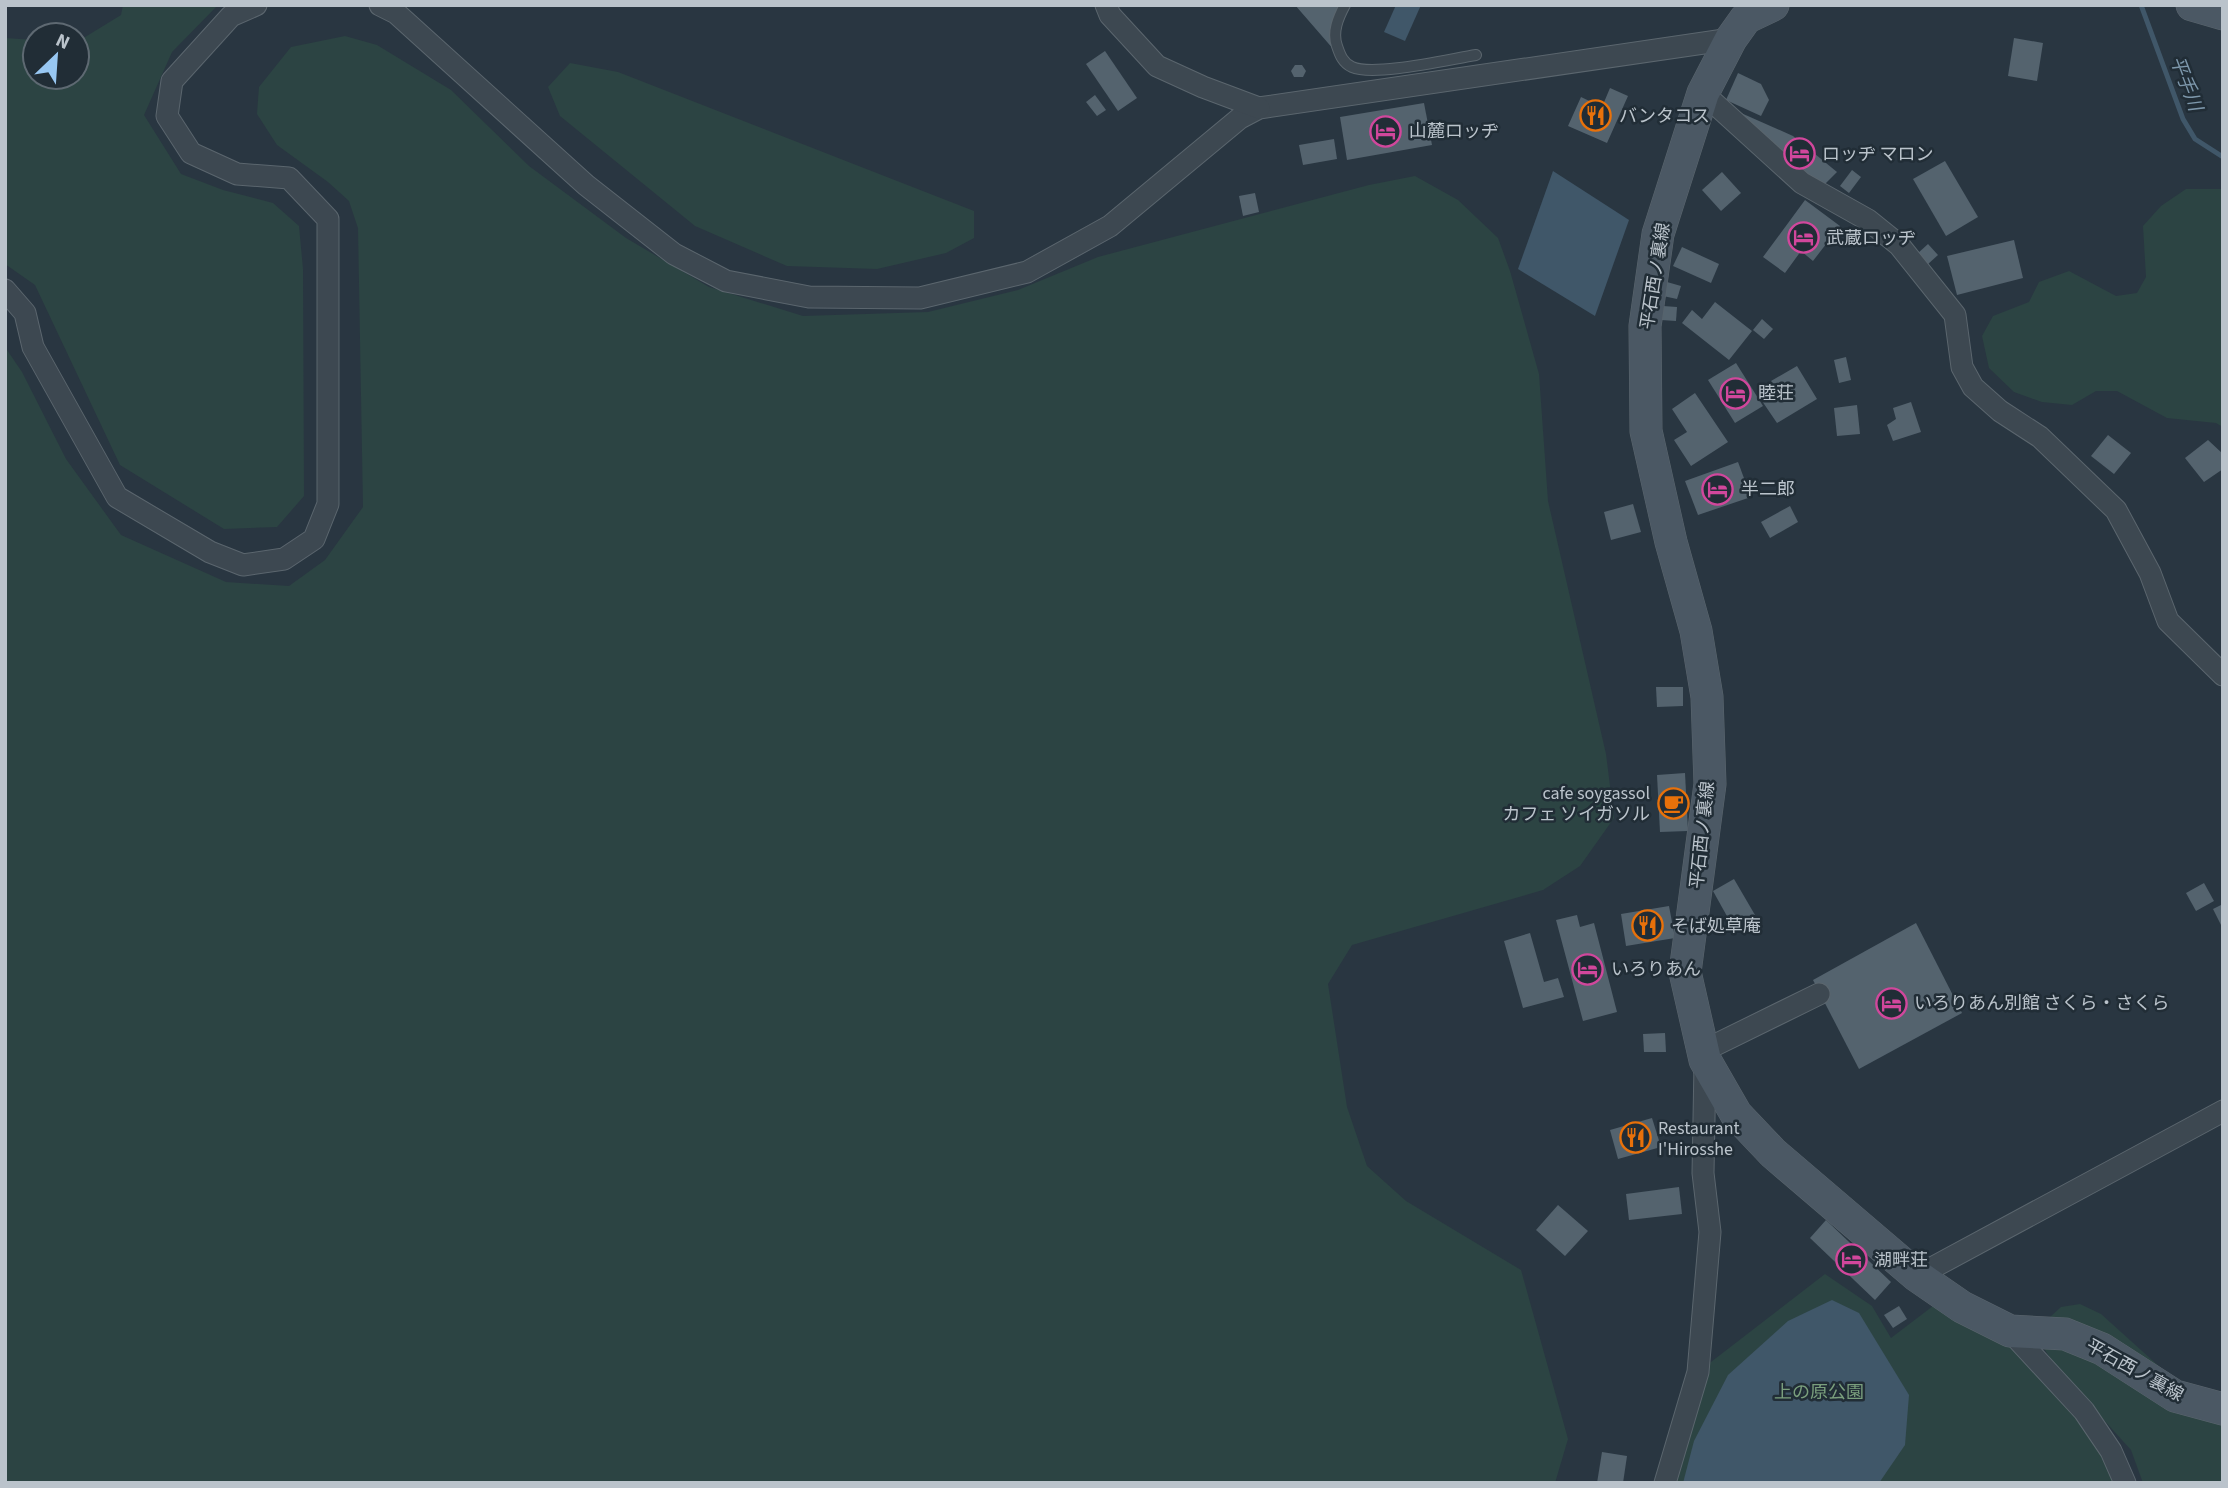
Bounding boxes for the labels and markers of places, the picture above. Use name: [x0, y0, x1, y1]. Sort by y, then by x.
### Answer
restaurant icon: バンタコス: [1579, 99, 1613, 133]
place label: バンタコス: [1619, 104, 1710, 129]
hotel icon: 山麓ロッヂ: [1369, 114, 1403, 148]
place label: 山麓ロッヂ: [1409, 119, 1499, 144]
hotel icon: ロッヂ マロン: [1782, 137, 1816, 171]
place label: ロッヂ マロン: [1822, 142, 1934, 167]
hotel icon: 武蔵ロッヂ: [1786, 221, 1820, 255]
place label: 武蔵ロッヂ: [1826, 226, 1916, 251]
hotel icon: 睦荘: [1718, 376, 1752, 410]
place label: 睦荘: [1758, 381, 1794, 406]
hotel icon: 半二郎: [1701, 472, 1735, 506]
place label: 半二郎: [1741, 477, 1795, 502]
place label: cafe soygassol カフェ ソイガソル: [1502, 781, 1650, 827]
cafe icon: cafe soygassol カフェ ソイガソル: [1656, 786, 1690, 820]
restaurant icon: そば処草庵: [1631, 909, 1665, 943]
place label: そば処草庵: [1671, 914, 1761, 939]
hotel icon: いろりあん: [1571, 952, 1605, 986]
place label: いろりあん: [1611, 957, 1701, 982]
hotel icon: いろりあん別館 さくら・さくら: [1874, 986, 1908, 1020]
place label: いろりあん別館 さくら・さくら: [1914, 991, 2170, 1016]
place label: Restaurant I'Hirosshe: [1658, 1116, 1740, 1162]
restaurant icon: Restaurant I'Hirosshe: [1618, 1121, 1652, 1155]
hotel icon: 湖畔荘: [1834, 1243, 1868, 1277]
place label: 湖畔荘: [1874, 1248, 1928, 1273]

